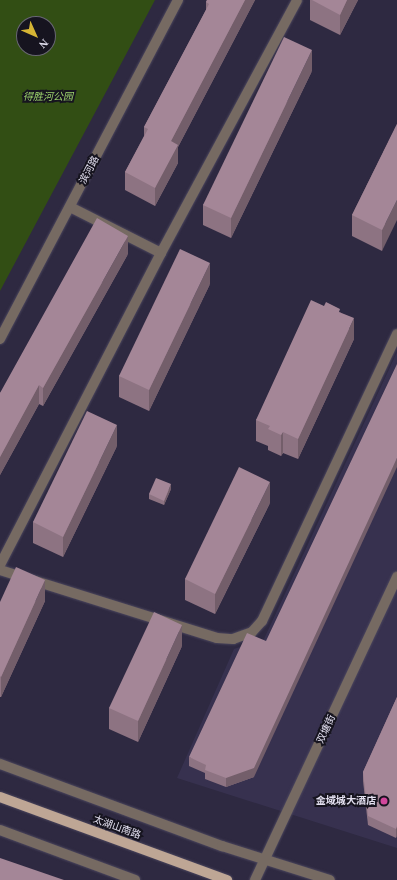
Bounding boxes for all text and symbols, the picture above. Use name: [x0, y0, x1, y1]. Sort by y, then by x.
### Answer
north arrow: [16, 16, 56, 56]
text: N: [37, 37, 51, 51]
park label: 得胜河公园: [23, 91, 73, 103]
street label: 滨河路: [77, 154, 101, 186]
street label: 双塘街: [314, 713, 338, 745]
place label: 金域城大酒店: [316, 795, 376, 807]
marker: 金域城大酒店: [379, 796, 389, 806]
street label: 太湖山南路: [91, 813, 143, 841]

